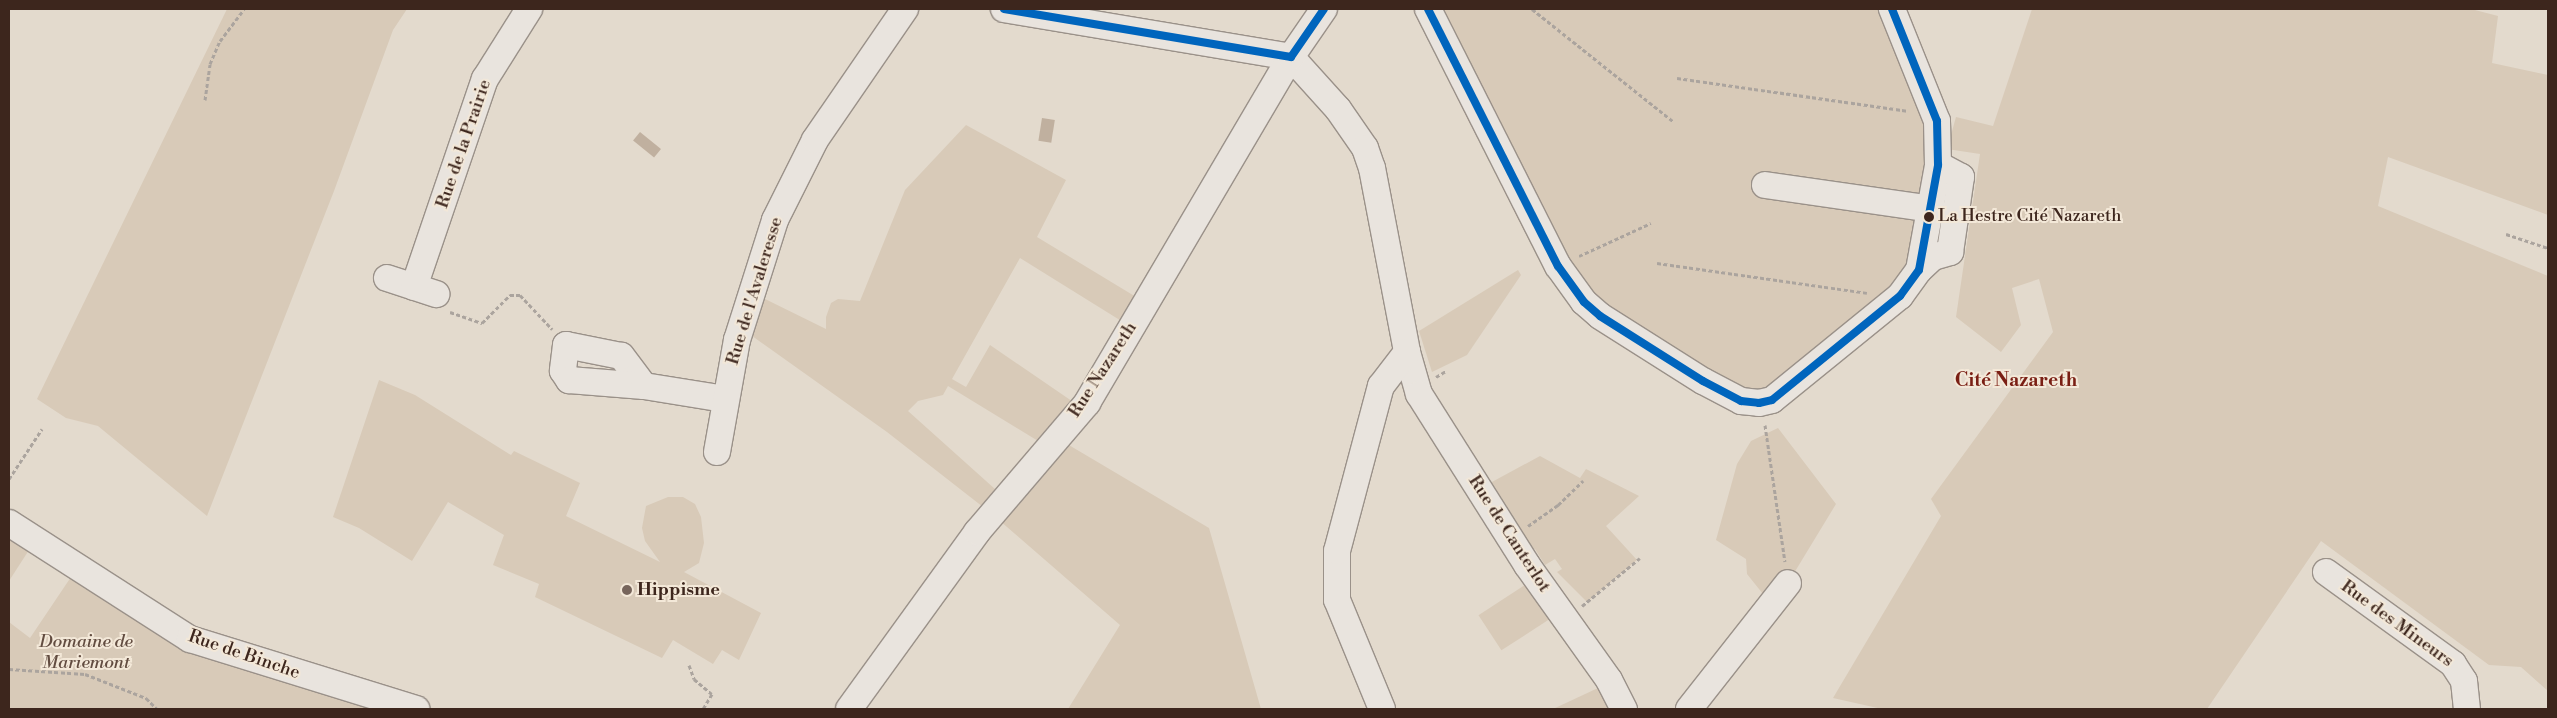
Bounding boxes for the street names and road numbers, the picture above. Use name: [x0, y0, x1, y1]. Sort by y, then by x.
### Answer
street label: Rue de la Prairie: [432, 77, 496, 211]
street label: Rue de l'Avaleresse: [722, 215, 788, 367]
street label: Rue Nazareth: [1064, 318, 1142, 422]
street label: Rue de Canterlot: [1463, 471, 1555, 597]
street label: Rue des Mineurs: [2336, 576, 2458, 672]
street label: Rue de Binche: [185, 626, 303, 684]

